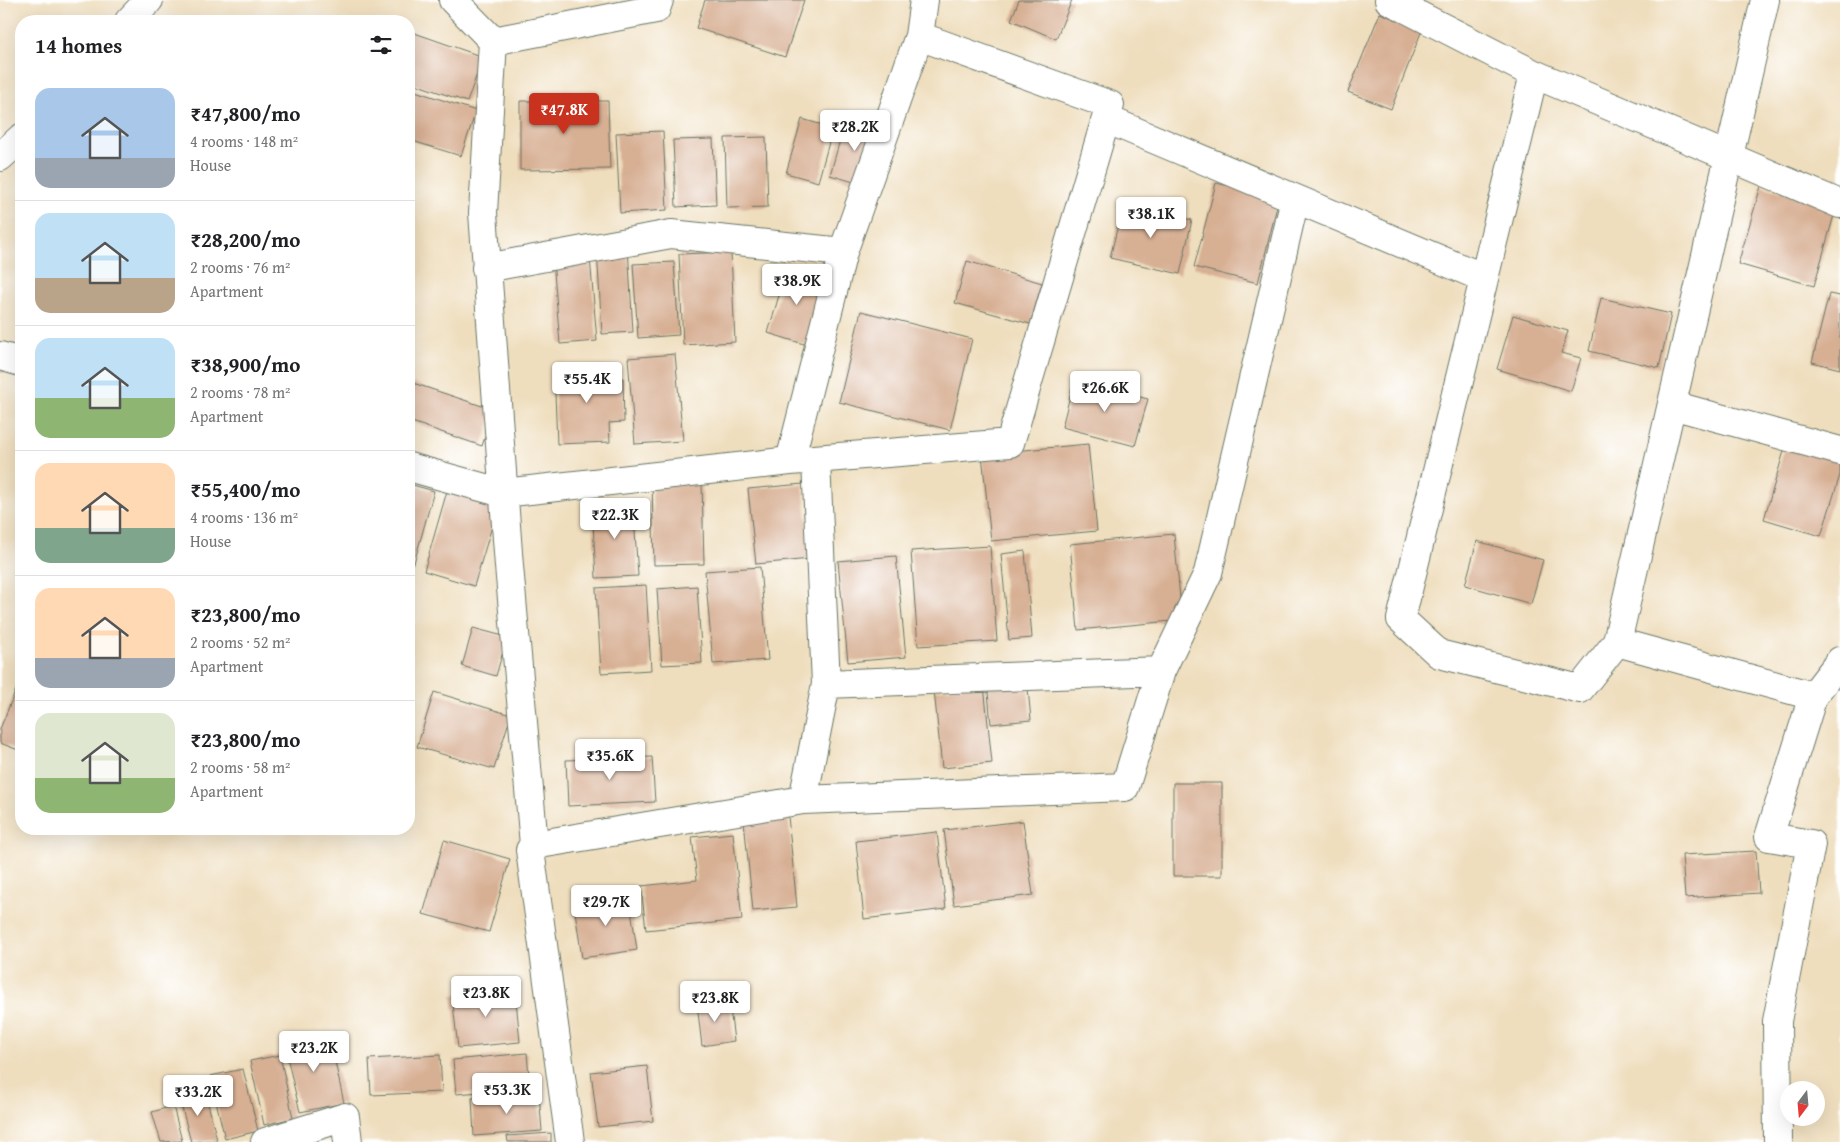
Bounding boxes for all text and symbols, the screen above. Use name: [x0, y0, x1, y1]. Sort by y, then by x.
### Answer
text: 14 homes: [35, 30, 122, 61]
icon: filters: [367, 31, 395, 59]
pin: ₹47.8K: [523, 92, 605, 135]
text: ₹47.8K: [540, 97, 588, 121]
text: ₹47,800/mo: [190, 98, 300, 129]
icon: home: [75, 108, 135, 168]
pin: ₹28.2K: [814, 110, 896, 152]
text: ₹28.2K: [831, 114, 879, 138]
text: 4 rooms · 148 m²: [190, 129, 298, 153]
text: House: [190, 153, 231, 177]
pin: ₹38.1K: [1110, 196, 1192, 239]
text: ₹38.1K: [1127, 201, 1175, 225]
text: ₹28,200/mo: [190, 224, 300, 255]
icon: home: [75, 233, 135, 293]
text: 2 rooms · 76 m²: [190, 255, 290, 279]
pin: ₹38.9K: [756, 264, 838, 306]
text: ₹38.9K: [773, 268, 821, 292]
text: Apartment: [190, 279, 263, 303]
text: ₹38,900/mo: [190, 349, 300, 380]
icon: home: [75, 358, 135, 418]
pin: ₹55.4K: [546, 362, 628, 404]
text: ₹55.4K: [563, 366, 611, 390]
pin: ₹26.6K: [1064, 370, 1146, 413]
text: ₹26.6K: [1081, 375, 1129, 399]
text: 2 rooms · 78 m²: [190, 380, 290, 404]
text: Apartment: [190, 404, 263, 428]
text: ₹55,400/mo: [190, 474, 300, 505]
icon: home: [75, 483, 135, 543]
pin: ₹22.3K: [574, 498, 656, 540]
text: ₹22.3K: [591, 502, 639, 526]
text: 4 rooms · 136 m²: [190, 505, 298, 529]
text: House: [190, 529, 231, 553]
text: ₹23,800/mo: [190, 599, 300, 630]
icon: home: [75, 608, 135, 668]
text: 2 rooms · 52 m²: [190, 630, 290, 654]
text: Apartment: [190, 654, 263, 678]
text: ₹23,800/mo: [190, 724, 300, 755]
icon: home: [75, 733, 135, 793]
pin: ₹35.6K: [569, 738, 651, 781]
text: ₹35.6K: [586, 743, 634, 767]
text: 2 rooms · 58 m²: [190, 755, 290, 779]
text: Apartment: [190, 779, 263, 803]
pin: ₹29.7K: [565, 884, 647, 927]
text: ₹29.7K: [582, 889, 630, 913]
pin: ₹23.8K: [445, 976, 527, 1018]
text: ₹23.8K: [462, 980, 510, 1004]
pin: ₹23.8K: [674, 980, 756, 1023]
text: ₹23.8K: [691, 985, 739, 1009]
pin: ₹23.2K: [273, 1030, 355, 1073]
text: ₹23.2K: [290, 1035, 338, 1059]
pin: ₹53.3K: [466, 1072, 548, 1115]
pin: ₹33.2K: [157, 1074, 239, 1117]
text: ₹53.3K: [483, 1077, 531, 1101]
text: ₹33.2K: [174, 1079, 222, 1103]
north arrow: [1780, 1081, 1825, 1126]
map controls: [1780, 1081, 1825, 1126]

